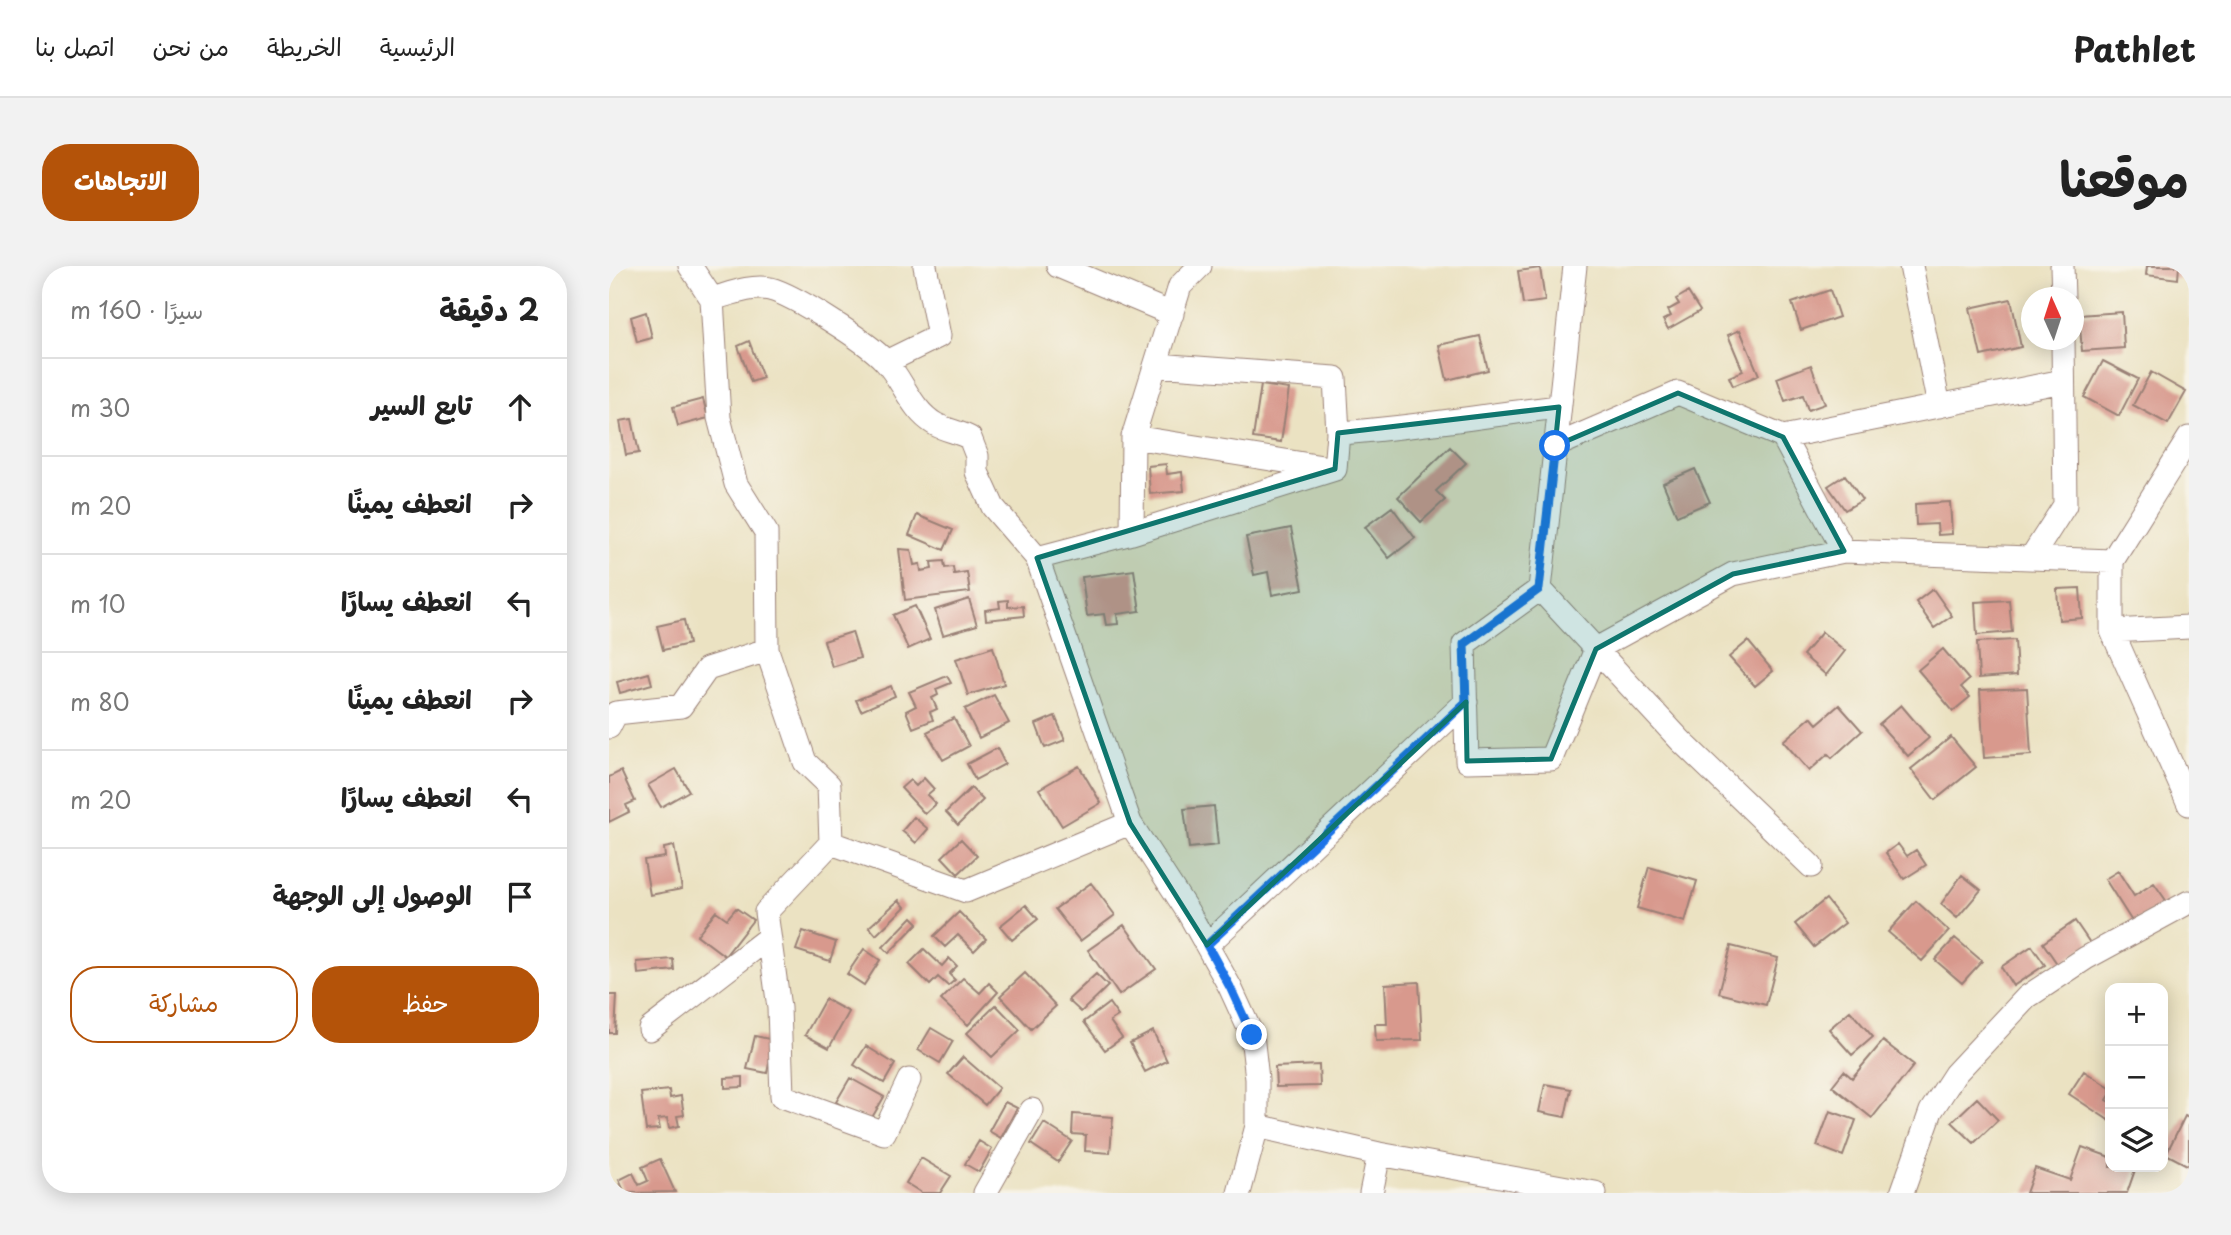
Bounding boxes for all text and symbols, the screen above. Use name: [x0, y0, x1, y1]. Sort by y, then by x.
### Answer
text: Pathlet: [2073, 23, 2196, 73]
text: اتصل بنا: [35, 28, 115, 64]
text: من نحن: [153, 28, 229, 64]
text: الخريطة: [267, 28, 342, 64]
text: الرئيسية: [380, 28, 455, 64]
text: موقعنا: [2059, 140, 2189, 214]
button: الاتجاهات: [42, 144, 199, 221]
text: 2 دقيقة: [439, 286, 539, 331]
north arrow: [2021, 287, 2084, 350]
text: سيرًا · 160 m: [70, 292, 203, 327]
text: تابع السير: [371, 385, 472, 424]
icon: ahead: [501, 388, 539, 426]
text: 30 m: [70, 390, 130, 425]
route start: [1539, 430, 1570, 461]
text: انعطف يمينًا: [348, 483, 472, 522]
icon: right: [501, 486, 539, 524]
text: 20 m: [70, 488, 131, 523]
text: انعطف يسارًا: [341, 581, 472, 620]
icon: left: [501, 584, 539, 622]
text: 10 m: [70, 586, 126, 621]
text: انعطف يمينًا: [348, 679, 472, 718]
icon: right: [501, 682, 539, 720]
text: 80 m: [70, 684, 130, 719]
text: انعطف يسارًا: [341, 777, 472, 816]
icon: left: [501, 780, 539, 818]
text: 20 m: [70, 782, 131, 817]
text: الوصول إلى الوجهة: [273, 875, 472, 914]
icon: arrive: [501, 878, 539, 916]
button: مشاركة: [70, 966, 298, 1043]
button: حفظ: [312, 966, 539, 1043]
map controls: [2105, 983, 2168, 1172]
button: +: [2105, 983, 2168, 1046]
route end: [1236, 1019, 1267, 1050]
button: −: [2105, 1046, 2168, 1109]
button: layers: [2105, 1109, 2168, 1172]

